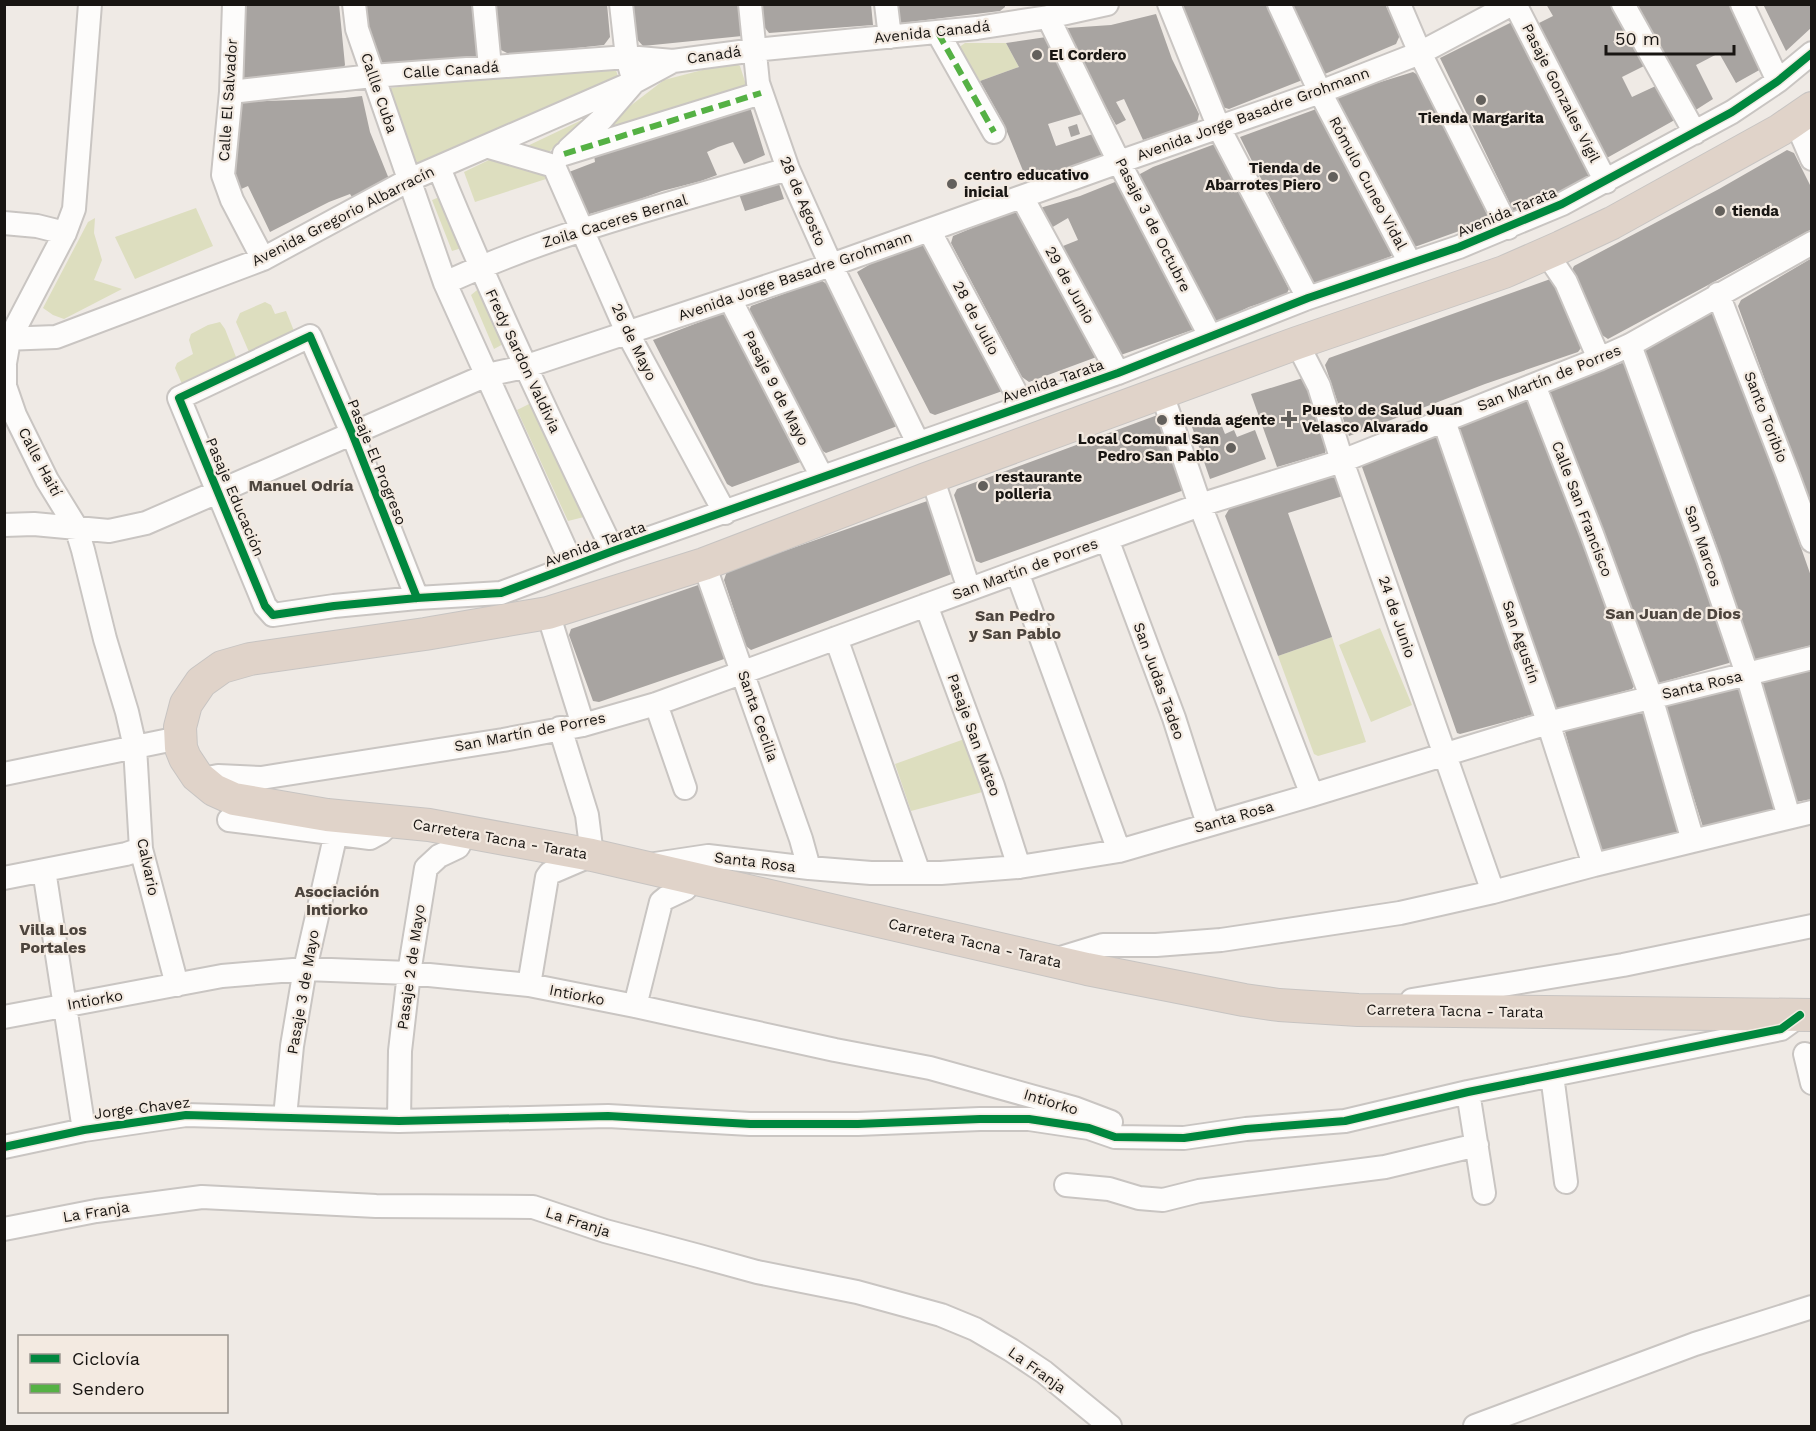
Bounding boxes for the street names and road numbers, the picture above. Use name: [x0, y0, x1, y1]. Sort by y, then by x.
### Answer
street label: Avenida Canadá: [873, 17, 991, 47]
street label: Pasaje Gonzales Vigil: [1518, 21, 1604, 166]
street label: Calle El Salvador: [215, 38, 241, 162]
street label: Canadá: [686, 42, 743, 68]
street label: Callle Cuba: [357, 50, 401, 136]
street label: Calle Canadá: [402, 58, 500, 82]
street label: Avenida Jorge Basadre Grohmann: [1134, 63, 1372, 165]
street label: Rómulo Cuneo Vidal: [1325, 113, 1411, 253]
street label: 28 de Agosto: [776, 153, 830, 249]
street label: Pasaje 3 de Octubre: [1111, 155, 1195, 295]
street label: Avenida Gregorio Albarracín: [249, 162, 437, 270]
street label: Avenida Tarata: [1455, 183, 1560, 241]
street label: Zoila Caceres Bernal: [541, 190, 690, 252]
street label: Avenida Jorge Basadre Grohmann: [676, 227, 914, 325]
street label: 29 de Junio: [1041, 243, 1099, 327]
street label: 28 de Julio: [949, 278, 1003, 358]
street label: Fredy Sardon Valdivia: [482, 286, 564, 436]
street label: 26 de Mayo: [608, 300, 660, 384]
street label: Pasaje 9 de Mayo: [739, 327, 813, 449]
street label: San Martín de Porres: [1474, 341, 1624, 415]
street label: Avenida Tarata: [1000, 355, 1107, 407]
street label: Santo Toribio: [1740, 369, 1792, 465]
street label: Pasaje El Progreso: [344, 397, 410, 527]
street label: Calle Haití: [14, 424, 66, 500]
street label: Pasaje Educación: [202, 435, 268, 559]
street label: Calle San Francisco: [1548, 439, 1616, 579]
street label: San Marcos: [1681, 503, 1725, 589]
street label: Avenida Tarata: [542, 517, 649, 571]
street label: San Martín de Porres: [950, 534, 1100, 604]
street label: 24 de Junio: [1375, 574, 1419, 660]
street label: San Agustín: [1498, 598, 1544, 686]
street label: San Judas Tadeo: [1129, 620, 1189, 742]
street label: Santa Rosa: [1660, 667, 1744, 703]
street label: Santa Cecilia: [734, 668, 782, 764]
street label: Pasaje San Mateo: [943, 671, 1005, 799]
street label: San Martín de Porres: [453, 708, 607, 755]
street label: Santa Rosa: [1192, 797, 1276, 837]
street label: Carretera Tacna - Tarata: [411, 815, 589, 863]
street label: Calvario: [133, 837, 163, 897]
street label: Santa Rosa: [713, 848, 797, 876]
street label: Pasaje 2 de Mayo: [393, 903, 429, 1031]
street label: Carretera Tacna - Tarata: [887, 914, 1064, 972]
street label: Pasaje 3 de Mayo: [283, 928, 323, 1056]
street label: Intiorko: [548, 981, 606, 1009]
street label: Intiorko: [66, 986, 124, 1014]
street label: Carretera Tacna - Tarata: [1366, 1000, 1544, 1022]
street label: Intiorko: [1022, 1085, 1080, 1119]
street label: Jorge Chavez: [93, 1093, 191, 1123]
street label: La Franja: [62, 1198, 131, 1226]
street label: La Franja: [543, 1203, 613, 1241]
street label: La Franja: [1005, 1343, 1070, 1397]

